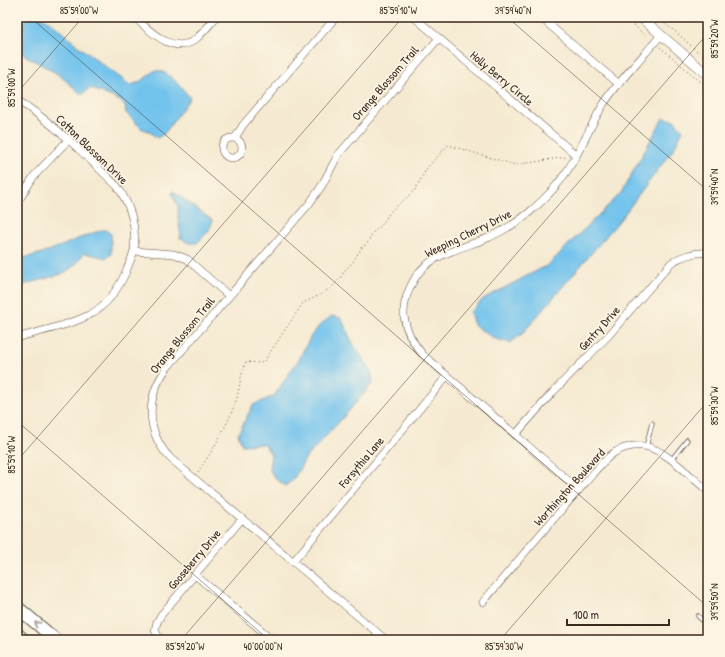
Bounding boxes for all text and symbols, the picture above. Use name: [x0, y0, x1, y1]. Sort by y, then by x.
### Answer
text: 85°59'00"W: [60, 4, 99, 17]
text: 85°59'10"W: [379, 4, 418, 17]
text: 39°59'40"N: [495, 4, 531, 17]
text: 85°59'20"W: [708, 19, 721, 58]
street label: Orange Blossom Trail: [348, 41, 423, 124]
street label: Holly Berry Circle: [467, 46, 537, 110]
text: 85°59'00"W: [5, 68, 18, 107]
street label: Cotton Blossom Drive: [52, 110, 132, 188]
text: 39°59'40"N: [708, 169, 721, 205]
street label: Weeping Cherry Drive: [422, 205, 514, 261]
street label: Orange Blossom Trail: [146, 292, 219, 377]
street label: Gentry Drive: [574, 302, 624, 354]
text: 85°59'30"W: [708, 386, 721, 425]
street label: Forsythia Lane: [334, 432, 388, 492]
text: 85°59'10"W: [5, 435, 18, 474]
street label: Worthington Boulevard: [530, 444, 609, 530]
street label: Gooseberry Drive: [164, 525, 225, 593]
text: 39°59'50"N: [708, 583, 721, 621]
scale bar: [567, 601, 669, 627]
text: 100 m: [573, 606, 599, 623]
one-way arrow: [34, 621, 41, 628]
text: 85°59'20"W: [166, 640, 205, 653]
text: 40°00'00"N: [244, 640, 282, 653]
text: 85°59'30"W: [485, 640, 524, 653]

